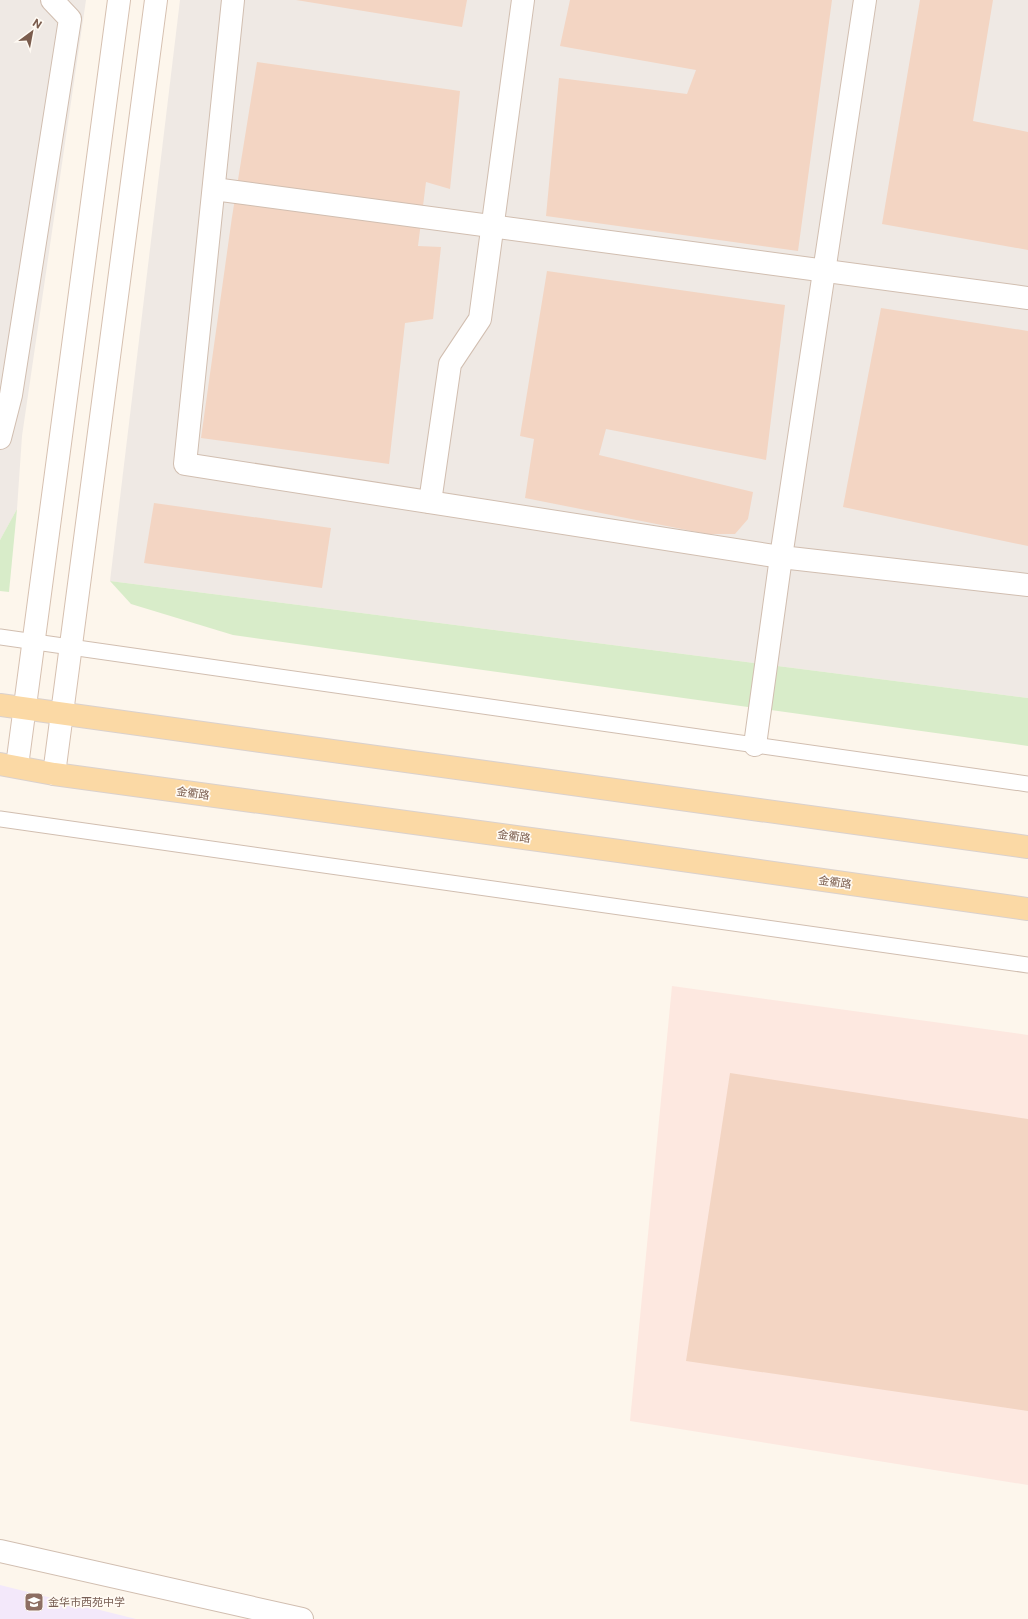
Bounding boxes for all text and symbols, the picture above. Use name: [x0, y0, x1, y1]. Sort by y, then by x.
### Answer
north arrow: [12, 12, 52, 52]
text: N: [31, 15, 45, 31]
street label: 金衢路: [176, 784, 210, 801]
street label: 金衢路: [497, 827, 531, 844]
street label: 金衢路: [818, 873, 852, 890]
school or university icon: 金华市西苑中学: [23, 1591, 45, 1613]
place label: 金华市西苑中学: [48, 1595, 125, 1608]

